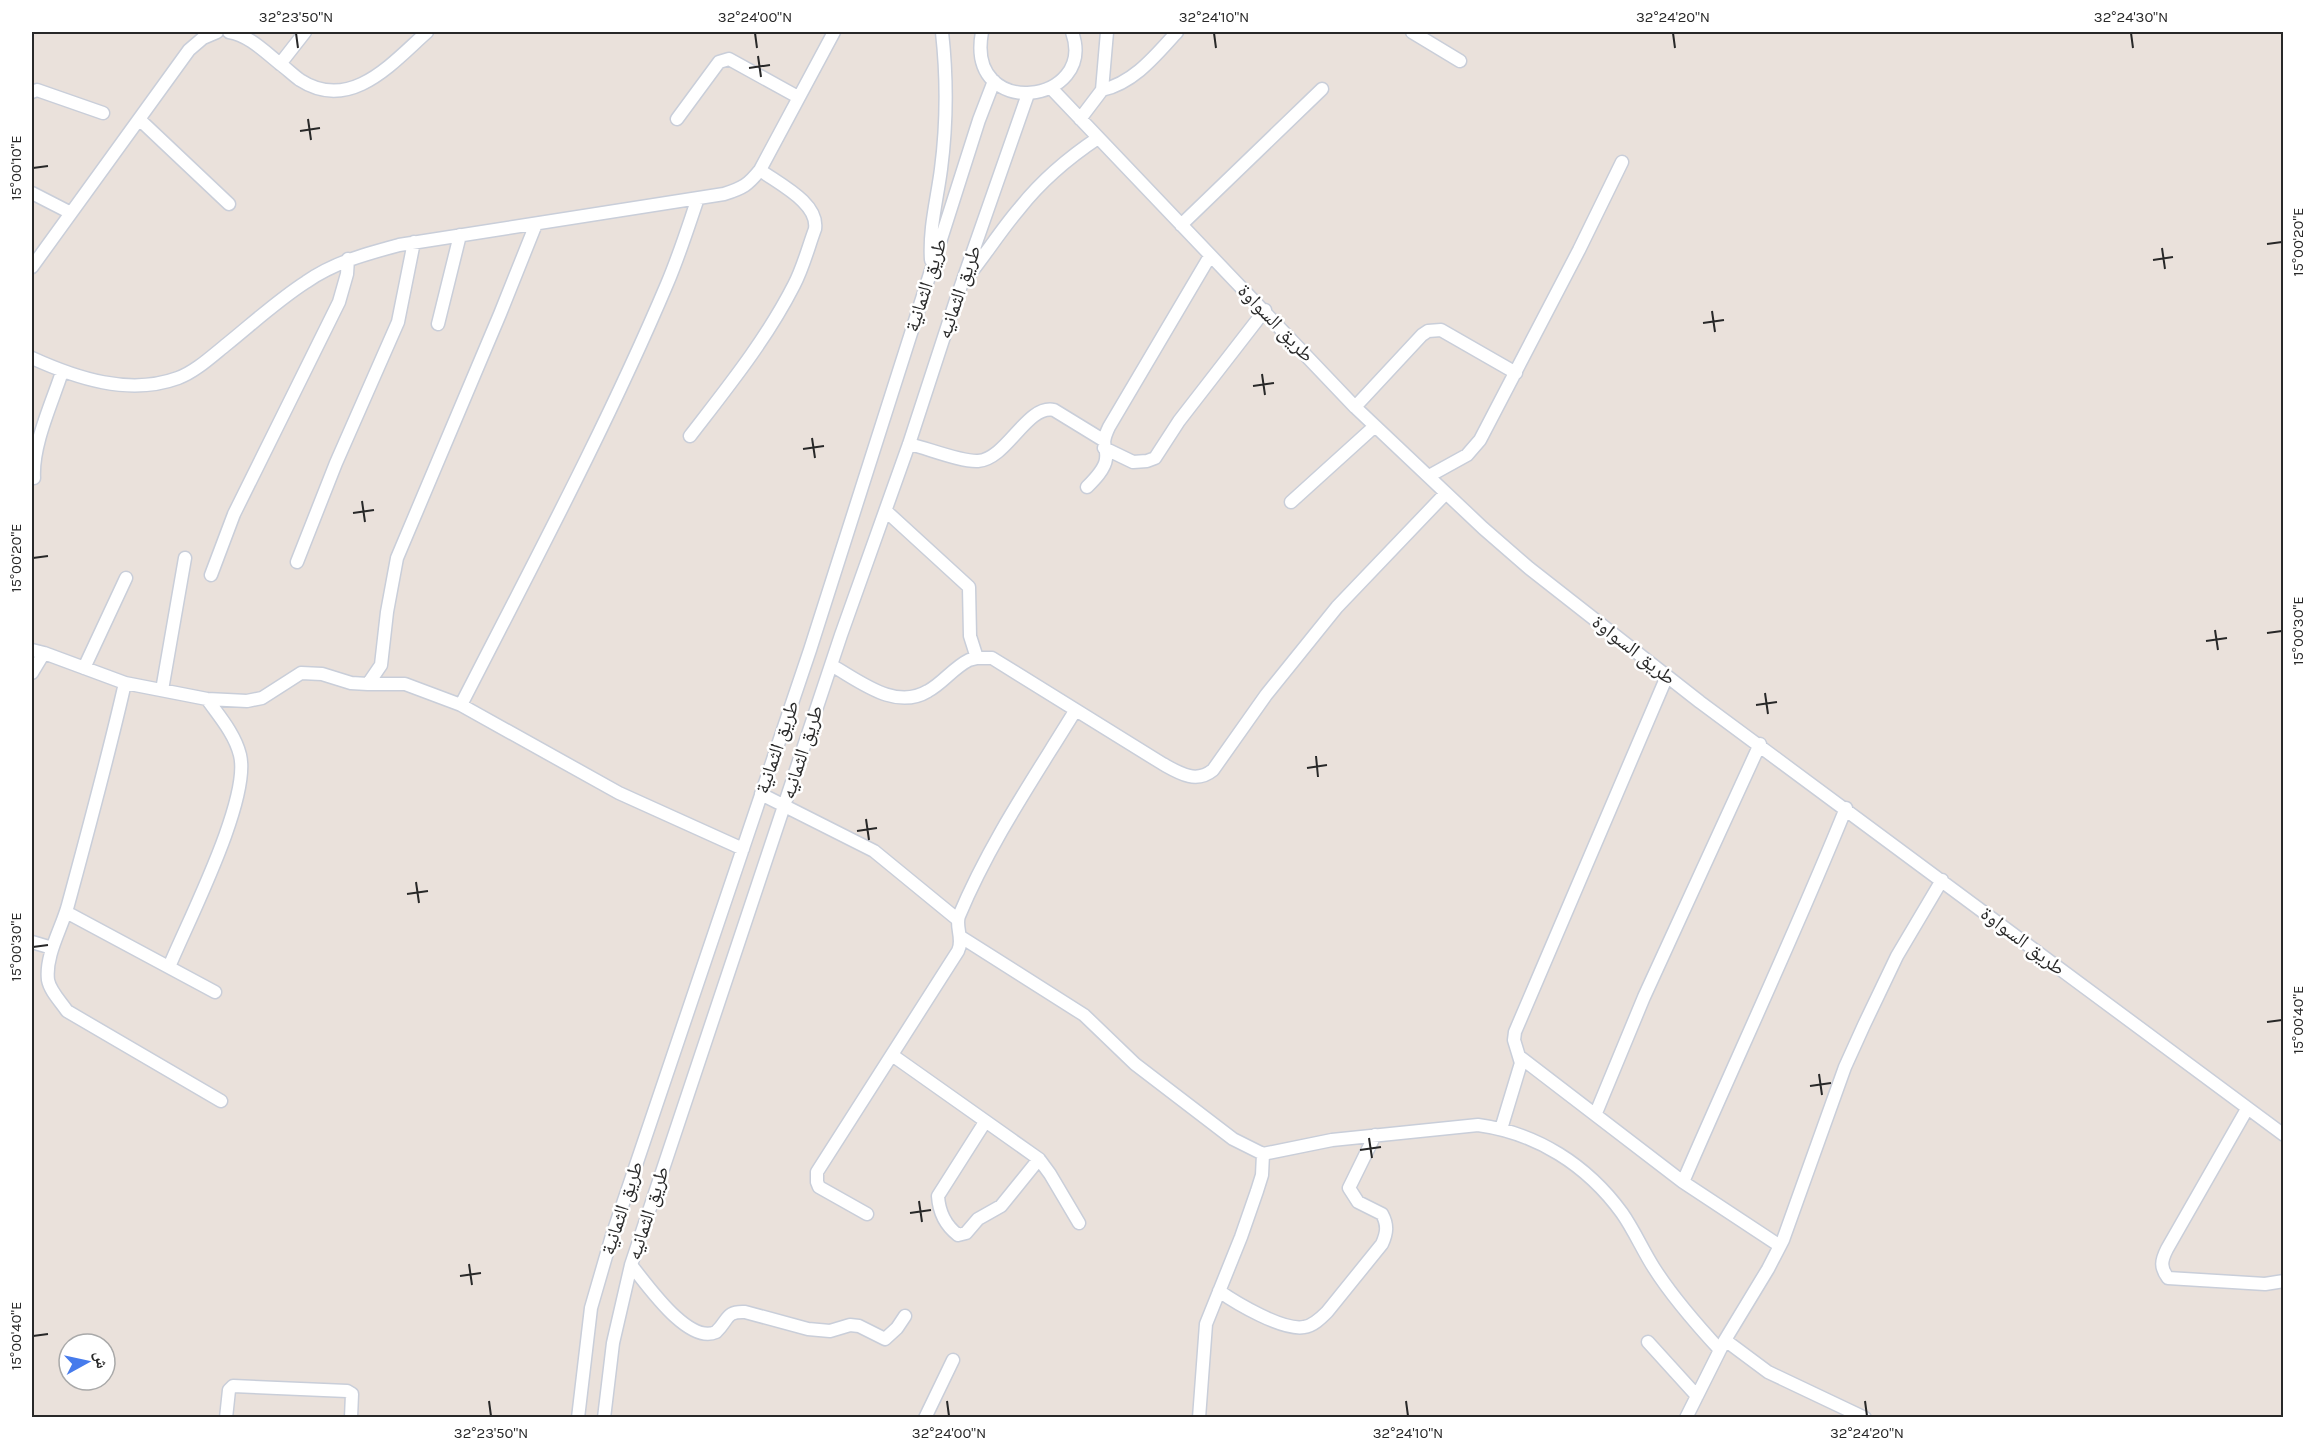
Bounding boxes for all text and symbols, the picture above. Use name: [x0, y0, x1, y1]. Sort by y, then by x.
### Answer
text: 32°23'50"N: [259, 8, 333, 26]
text: 32°24'00"N: [718, 8, 792, 26]
text: 32°24'10"N: [1179, 8, 1249, 26]
text: 32°24'20"N: [1636, 8, 1710, 26]
text: 32°24'30"N: [2094, 8, 2168, 26]
text: 15°00'10"E: [7, 135, 25, 201]
text: 15°00'20"E: [2289, 208, 2307, 276]
street label: طريق الثمانية: [900, 235, 952, 335]
street label: طريق الثمانيه: [932, 242, 986, 342]
street label: طريق السواوة: [1233, 279, 1319, 367]
text: 15°00'20"E: [7, 524, 25, 592]
text: 15°00'30"E: [2289, 596, 2307, 666]
street label: طريق السواوة: [1588, 610, 1680, 690]
street label: طريق الثمانية: [750, 697, 804, 797]
street label: طريق الثمانيه: [776, 702, 828, 802]
street label: طريق السواوة: [1976, 902, 2070, 980]
text: 15°00'30"E: [7, 912, 25, 982]
text: 15°00'40"E: [2289, 986, 2307, 1054]
street label: طريق الثمانية: [596, 1158, 648, 1258]
street label: طريق الثمانيه: [622, 1163, 674, 1263]
text: 15°00'40"E: [7, 1302, 25, 1370]
north arrow: [57, 1332, 117, 1392]
text: ش: [91, 1350, 112, 1370]
text: 32°23'50"N: [454, 1424, 528, 1442]
text: 32°24'00"N: [912, 1424, 986, 1442]
text: 32°24'10"N: [1373, 1424, 1443, 1442]
text: 32°24'20"N: [1830, 1424, 1904, 1442]

